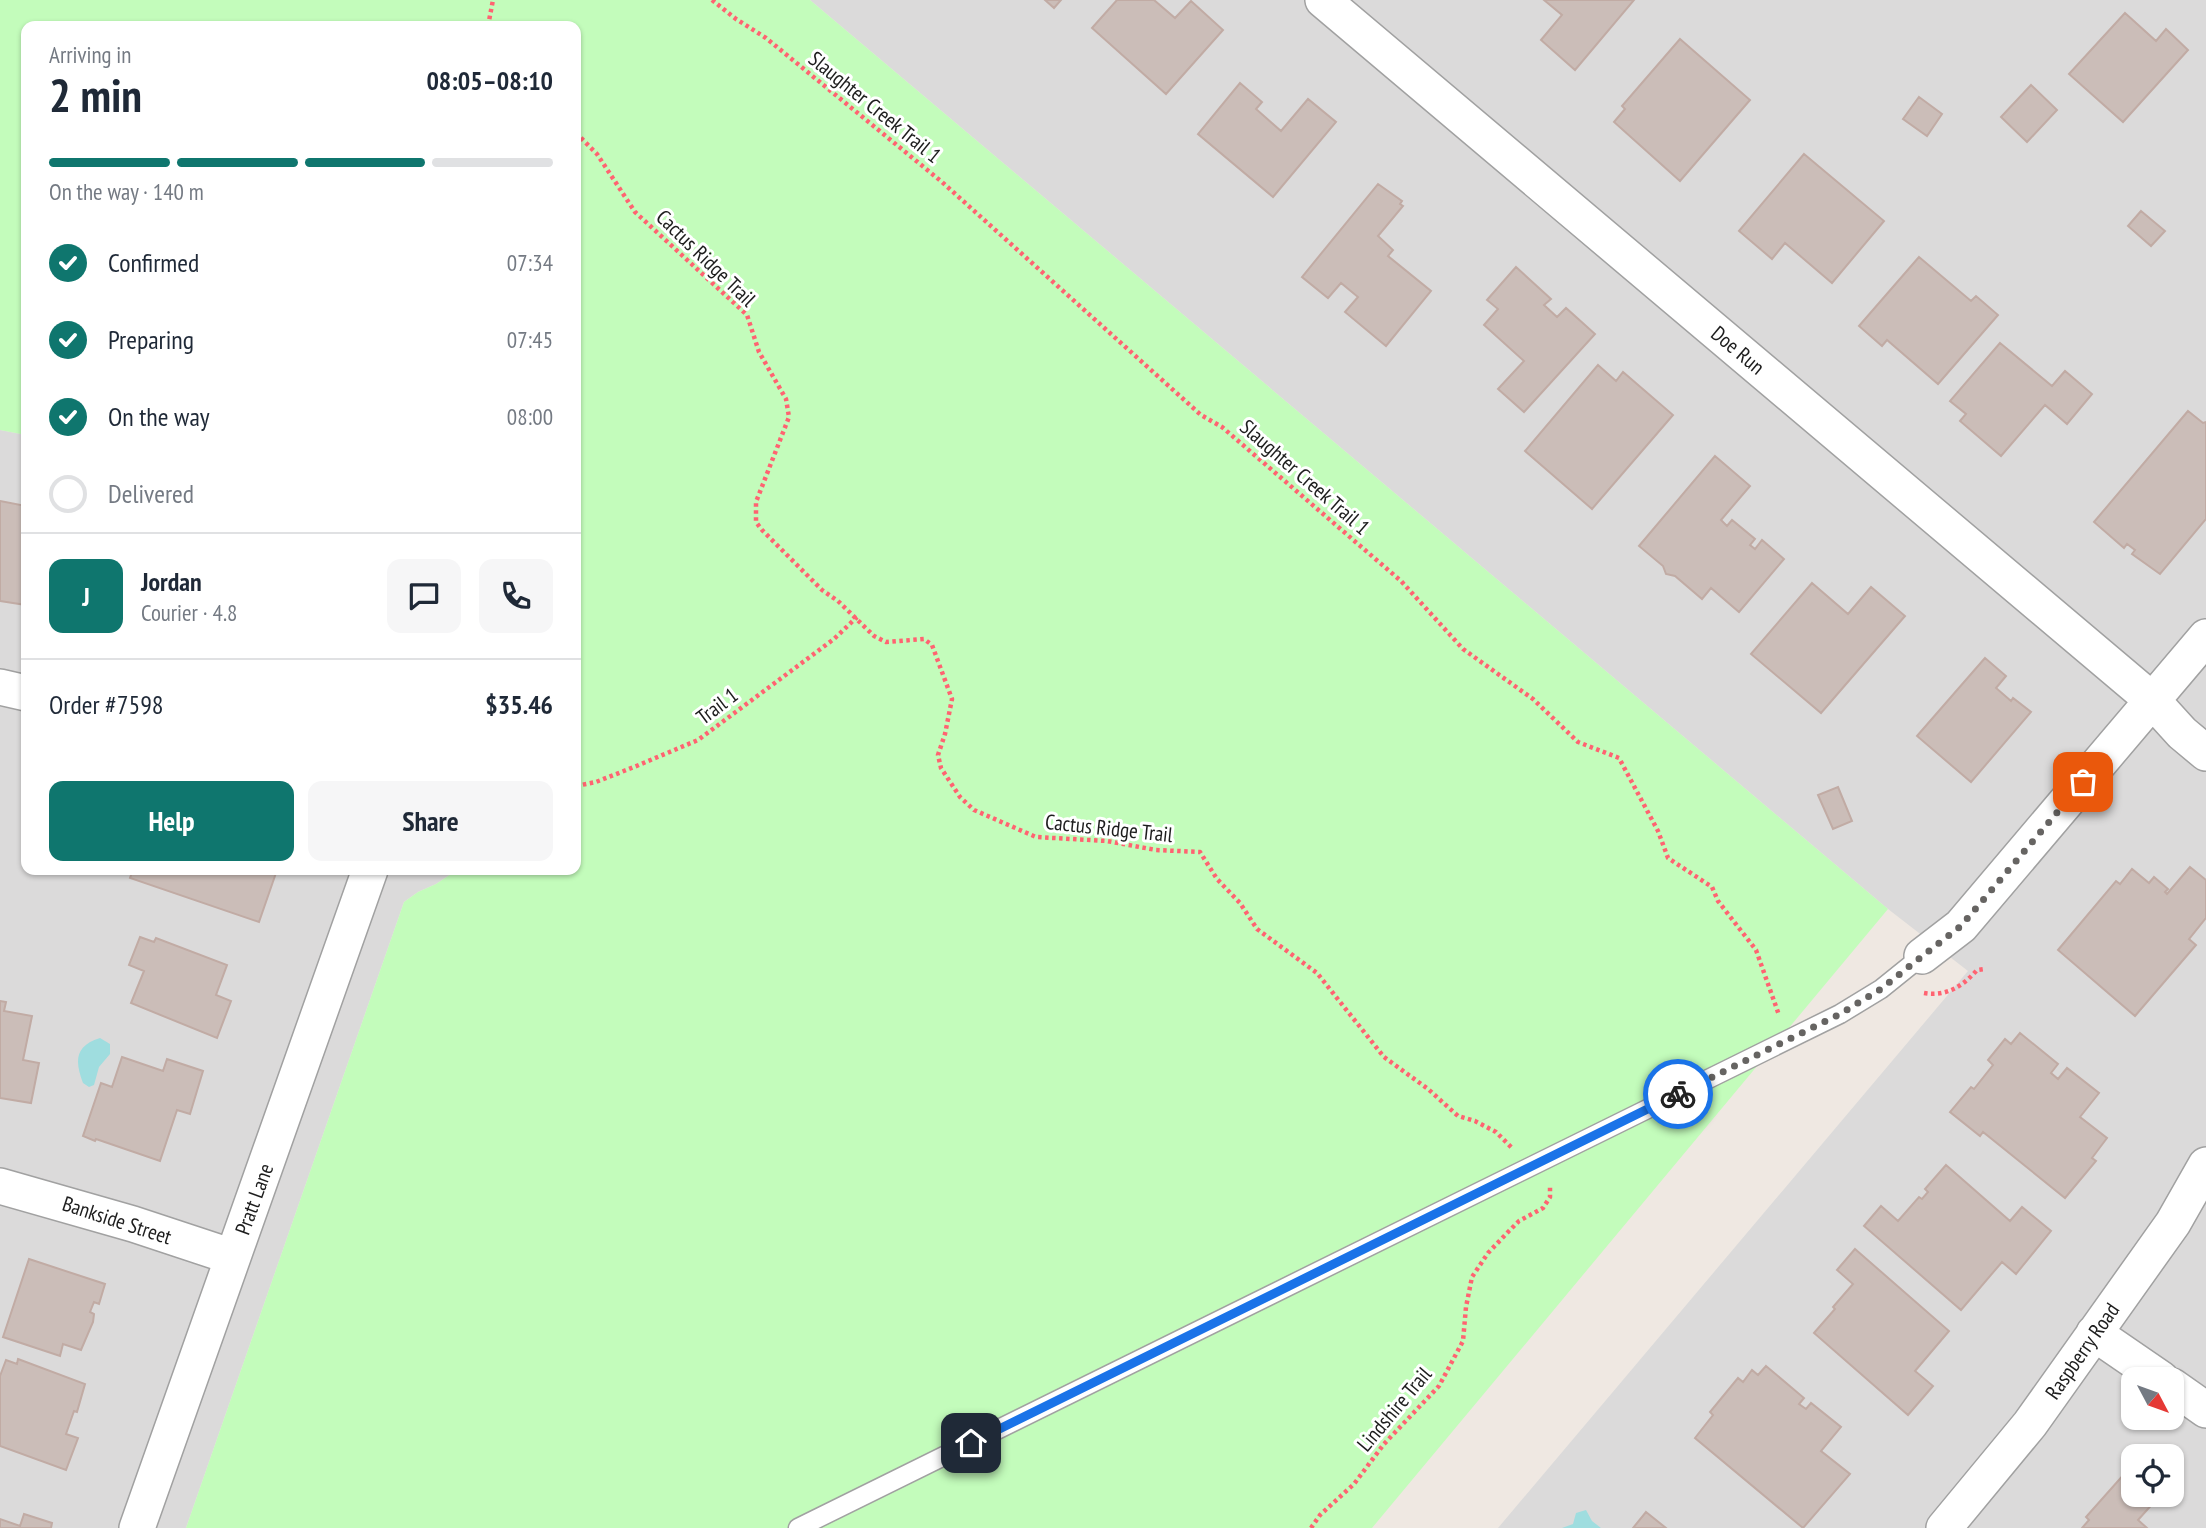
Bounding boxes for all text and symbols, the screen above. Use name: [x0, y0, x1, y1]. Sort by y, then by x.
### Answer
text: Arriving in: [49, 40, 131, 69]
street label: Slaughter Creek Trail 1: [803, 45, 947, 169]
text: 08:05–08:10: [426, 64, 553, 97]
text: 2 min: [49, 65, 142, 125]
text: On the way · 140 m: [49, 177, 204, 206]
street label: Cactus Ridge Trail: [650, 204, 762, 312]
icon: check: [49, 244, 87, 282]
text: Confirmed: [108, 246, 199, 279]
text: 07:34: [507, 248, 553, 277]
street label: Doe Run: [1706, 320, 1770, 380]
icon: check: [49, 321, 87, 359]
text: Preparing: [108, 323, 194, 356]
text: 07:45: [507, 325, 553, 354]
icon: check: [49, 398, 87, 436]
text: On the way: [108, 400, 210, 433]
text: 08:00: [507, 402, 553, 431]
street label: Slaughter Creek Trail 1: [1235, 413, 1375, 541]
text: Delivered: [108, 477, 194, 510]
button: chat: [387, 559, 461, 633]
button: phone: [479, 559, 553, 633]
text: Jordan: [141, 565, 202, 598]
text: J: [82, 580, 90, 613]
text: Courier · 4.8: [141, 598, 237, 627]
street label: Trail 1: [691, 682, 743, 730]
text: Order #7598: [49, 688, 164, 721]
text: $35.46: [485, 688, 553, 721]
pin: [2053, 752, 2113, 812]
icon: bag: [2064, 763, 2102, 801]
button: Help: [49, 781, 294, 861]
button: Share: [308, 781, 553, 861]
street label: Cactus Ridge Trail: [1044, 808, 1174, 848]
courier: [1643, 1059, 1713, 1129]
icon: bike: [1659, 1075, 1697, 1113]
street label: Pratt Lane: [229, 1160, 279, 1238]
street label: Bankside Street: [59, 1190, 175, 1250]
street label: Raspberry Road: [2039, 1298, 2125, 1404]
street label: Lindshire Trail: [1351, 1361, 1437, 1457]
north arrow: [2121, 1367, 2184, 1430]
map controls: [2121, 1367, 2184, 1507]
pin: [941, 1413, 1001, 1473]
icon: home: [952, 1424, 990, 1462]
button: locate: [2121, 1444, 2184, 1507]

